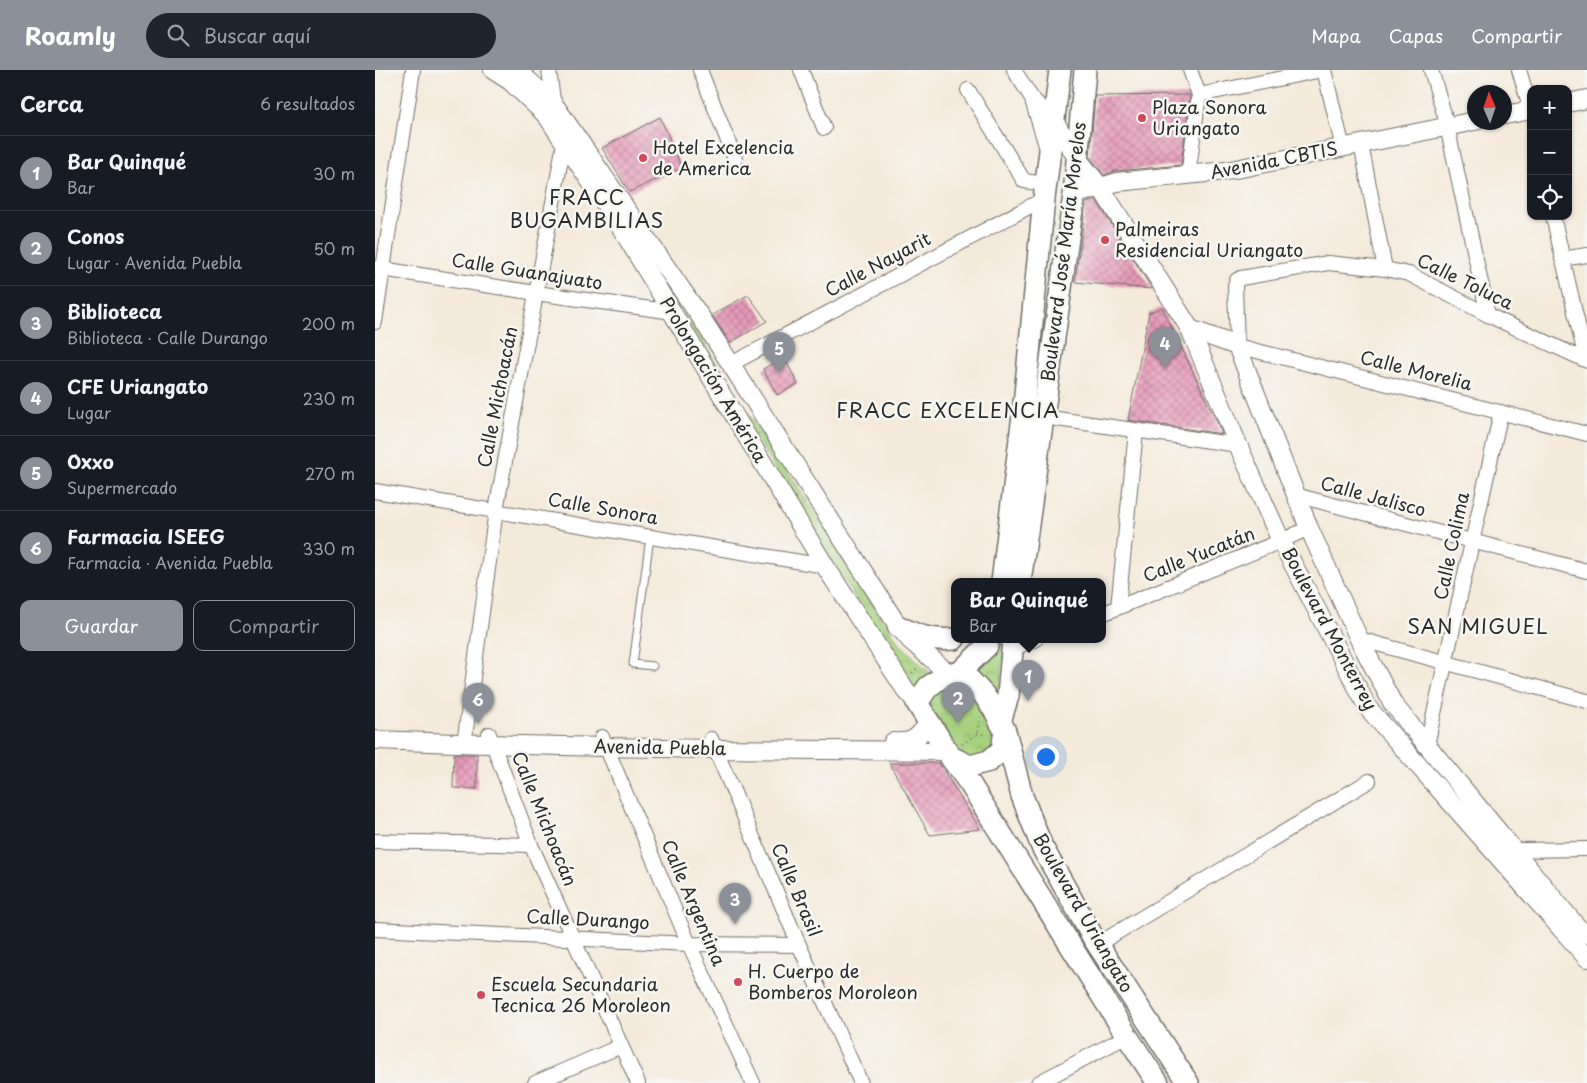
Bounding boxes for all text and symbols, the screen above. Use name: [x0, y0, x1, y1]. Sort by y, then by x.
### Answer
search box: [146, 13, 496, 58]
text: Roamly: [25, 17, 116, 53]
icon: search: [164, 21, 192, 49]
text: Buscar aquí: [204, 21, 311, 49]
text: Mapa: [1311, 22, 1361, 49]
text: Capas: [1389, 22, 1443, 49]
text: Compartir: [1471, 22, 1562, 49]
north arrow: [1467, 85, 1512, 130]
map controls: [1527, 85, 1572, 220]
button: +: [1527, 85, 1572, 130]
text: Cerca: [20, 87, 84, 119]
text: 6 resultados: [260, 91, 355, 115]
place label: Plaza Sonora Uriangato: [1152, 93, 1267, 141]
marker: Plaza Sonora Uriangato: [1136, 112, 1148, 124]
street label: Boulevard José María Morelos: [1033, 120, 1092, 383]
button: −: [1527, 130, 1572, 175]
place label: Hotel Excelencia de America: [653, 133, 794, 181]
street label: Avenida CBTIS: [1208, 134, 1340, 185]
text: Bar Quinqué: [67, 147, 186, 175]
marker: Hotel Excelencia de America: [637, 152, 649, 164]
text: 1: [32, 161, 40, 185]
text: 30 m: [313, 161, 355, 185]
text: Bar: [67, 175, 95, 199]
button: locate: [1527, 175, 1572, 220]
district label: FRACC BUGAMBILIAS: [510, 182, 664, 235]
place label: Palmeiras Residencial Uriangato: [1115, 215, 1303, 263]
text: Conos: [67, 222, 124, 250]
street label: Calle Nayarit: [820, 224, 935, 303]
marker: Palmeiras Residencial Uriangato: [1099, 234, 1111, 246]
text: 2: [30, 236, 42, 260]
text: 50 m: [314, 236, 355, 260]
street label: Calle Guanajuato: [450, 245, 605, 296]
street label: Calle Toluca: [1413, 246, 1519, 316]
text: Lugar · Avenida Puebla: [67, 250, 242, 274]
street label: Prolongación América: [654, 291, 775, 468]
text: Biblioteca: [67, 297, 162, 325]
text: 3: [31, 311, 41, 335]
text: 200 m: [302, 311, 355, 335]
street label: Calle Michoacán: [470, 324, 523, 470]
text: Biblioteca · Calle Durango: [67, 325, 268, 349]
pin: 4: [1149, 327, 1181, 368]
pin: 5: [763, 332, 795, 373]
street label: Calle Morelia: [1357, 343, 1475, 397]
text: CFE Uriangato: [67, 372, 208, 400]
text: 4: [31, 386, 41, 410]
text: 230 m: [303, 386, 355, 410]
district label: FRACC EXCELENCIA: [836, 395, 1060, 425]
text: Lugar: [67, 400, 111, 424]
text: Oxxo: [67, 447, 114, 475]
text: 5: [31, 461, 41, 485]
text: 270 m: [305, 461, 355, 485]
street label: Calle Jalisco: [1318, 469, 1429, 523]
text: Supermercado: [67, 475, 177, 499]
street label: Calle Sonora: [546, 485, 660, 530]
street label: Calle Colima: [1426, 489, 1475, 602]
street label: Calle Yucatán: [1138, 519, 1258, 588]
text: Farmacia ISEEG: [67, 522, 225, 550]
text: 6: [30, 536, 42, 560]
text: 330 m: [302, 536, 355, 560]
street label: Boulevard Monterrey: [1276, 542, 1385, 715]
text: Farmacia · Avenida Puebla: [67, 550, 273, 574]
popup: [951, 578, 1106, 643]
text: Bar Quinqué: [969, 585, 1088, 613]
button: Guardar: [20, 600, 183, 651]
button: Compartir: [193, 600, 355, 651]
district label: SAN MIGUEL: [1407, 611, 1549, 641]
text: Bar: [969, 613, 997, 637]
pin: 1: [1012, 660, 1044, 701]
pin: 2: [942, 682, 974, 723]
pin: 6: [462, 683, 494, 724]
street label: Avenida Puebla: [594, 732, 727, 761]
your location: [1033, 744, 1059, 770]
street label: Calle Michoacán: [506, 747, 585, 890]
street label: Boulevard Uriangato: [1028, 827, 1141, 997]
street label: Calle Argentina: [656, 835, 733, 970]
street label: Calle Brasil: [765, 838, 829, 941]
pin: 3: [719, 883, 751, 924]
street label: Calle Durango: [526, 902, 650, 935]
place label: H. Cuerpo de Bomberos Moroleon: [748, 957, 918, 1005]
place label: Escuela Secundaria Tecnica 26 Moroleon: [491, 970, 671, 1018]
marker: H. Cuerpo de Bomberos Moroleon: [732, 976, 744, 988]
marker: Escuela Secundaria Tecnica 26 Moroleon: [475, 989, 487, 1001]

